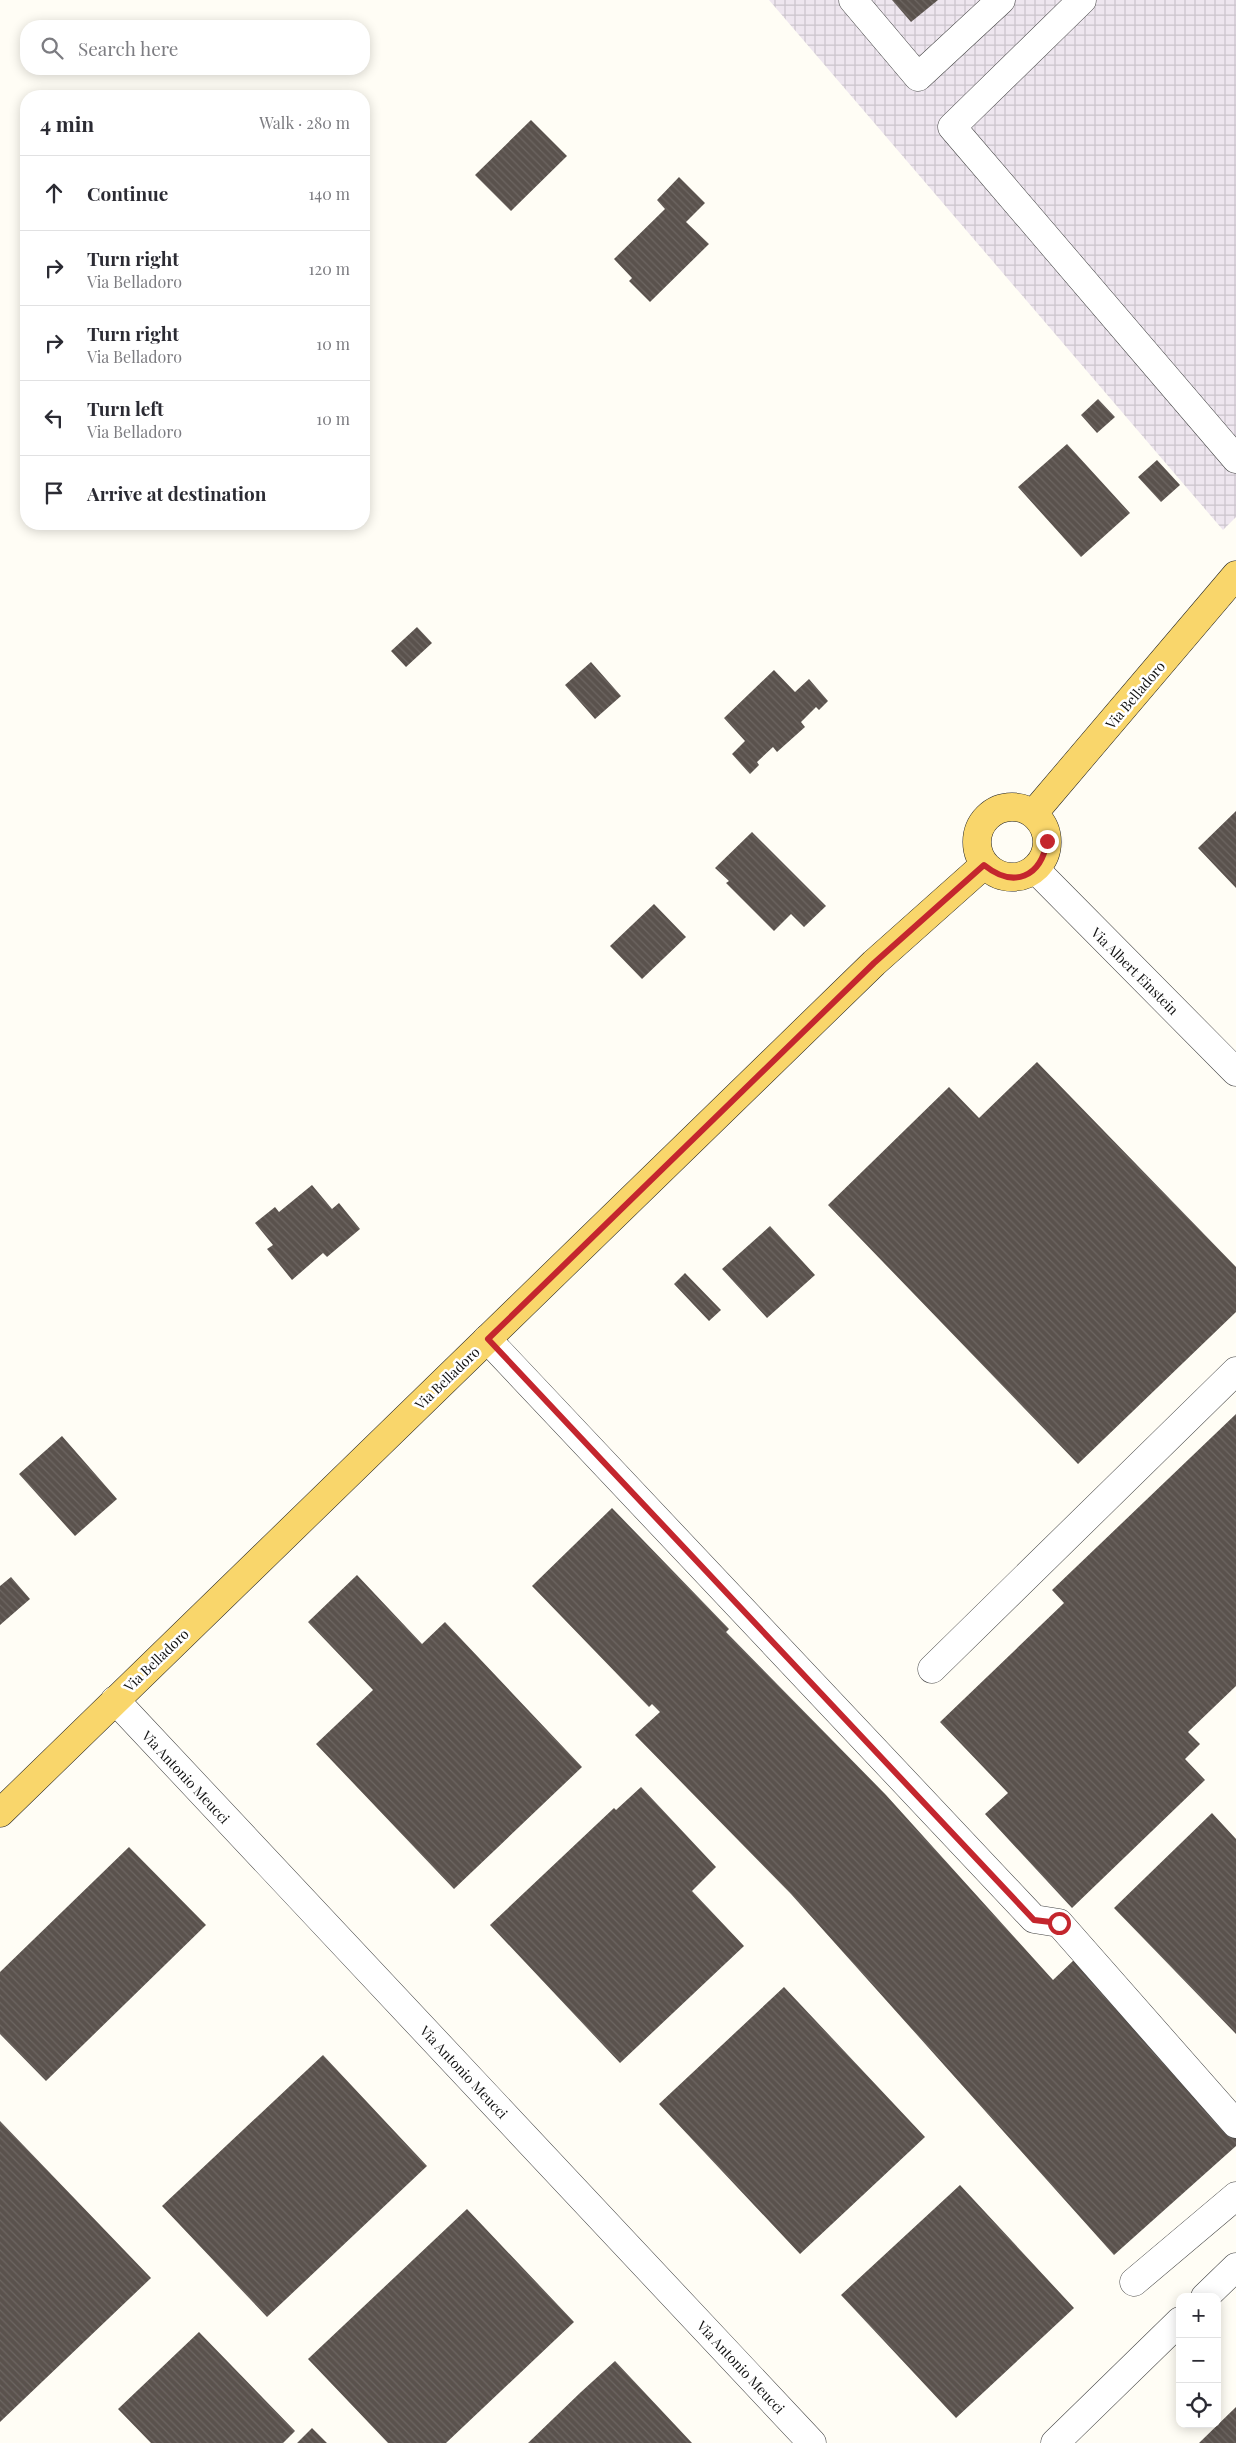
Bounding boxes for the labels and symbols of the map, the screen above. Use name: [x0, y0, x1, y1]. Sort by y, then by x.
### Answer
street label: Via Belladoro: [1100, 657, 1169, 734]
route end: [1036, 830, 1059, 853]
street label: Via Albert Einstein: [1086, 922, 1183, 1019]
street label: Via Belladoro: [410, 1342, 484, 1414]
street label: Via Belladoro: [119, 1624, 193, 1696]
street label: Via Antonio Meucci: [137, 1726, 234, 1828]
route start: [1048, 1912, 1071, 1935]
street label: Via Antonio Meucci: [415, 2021, 512, 2123]
street label: Via Antonio Meucci: [692, 2316, 789, 2418]

